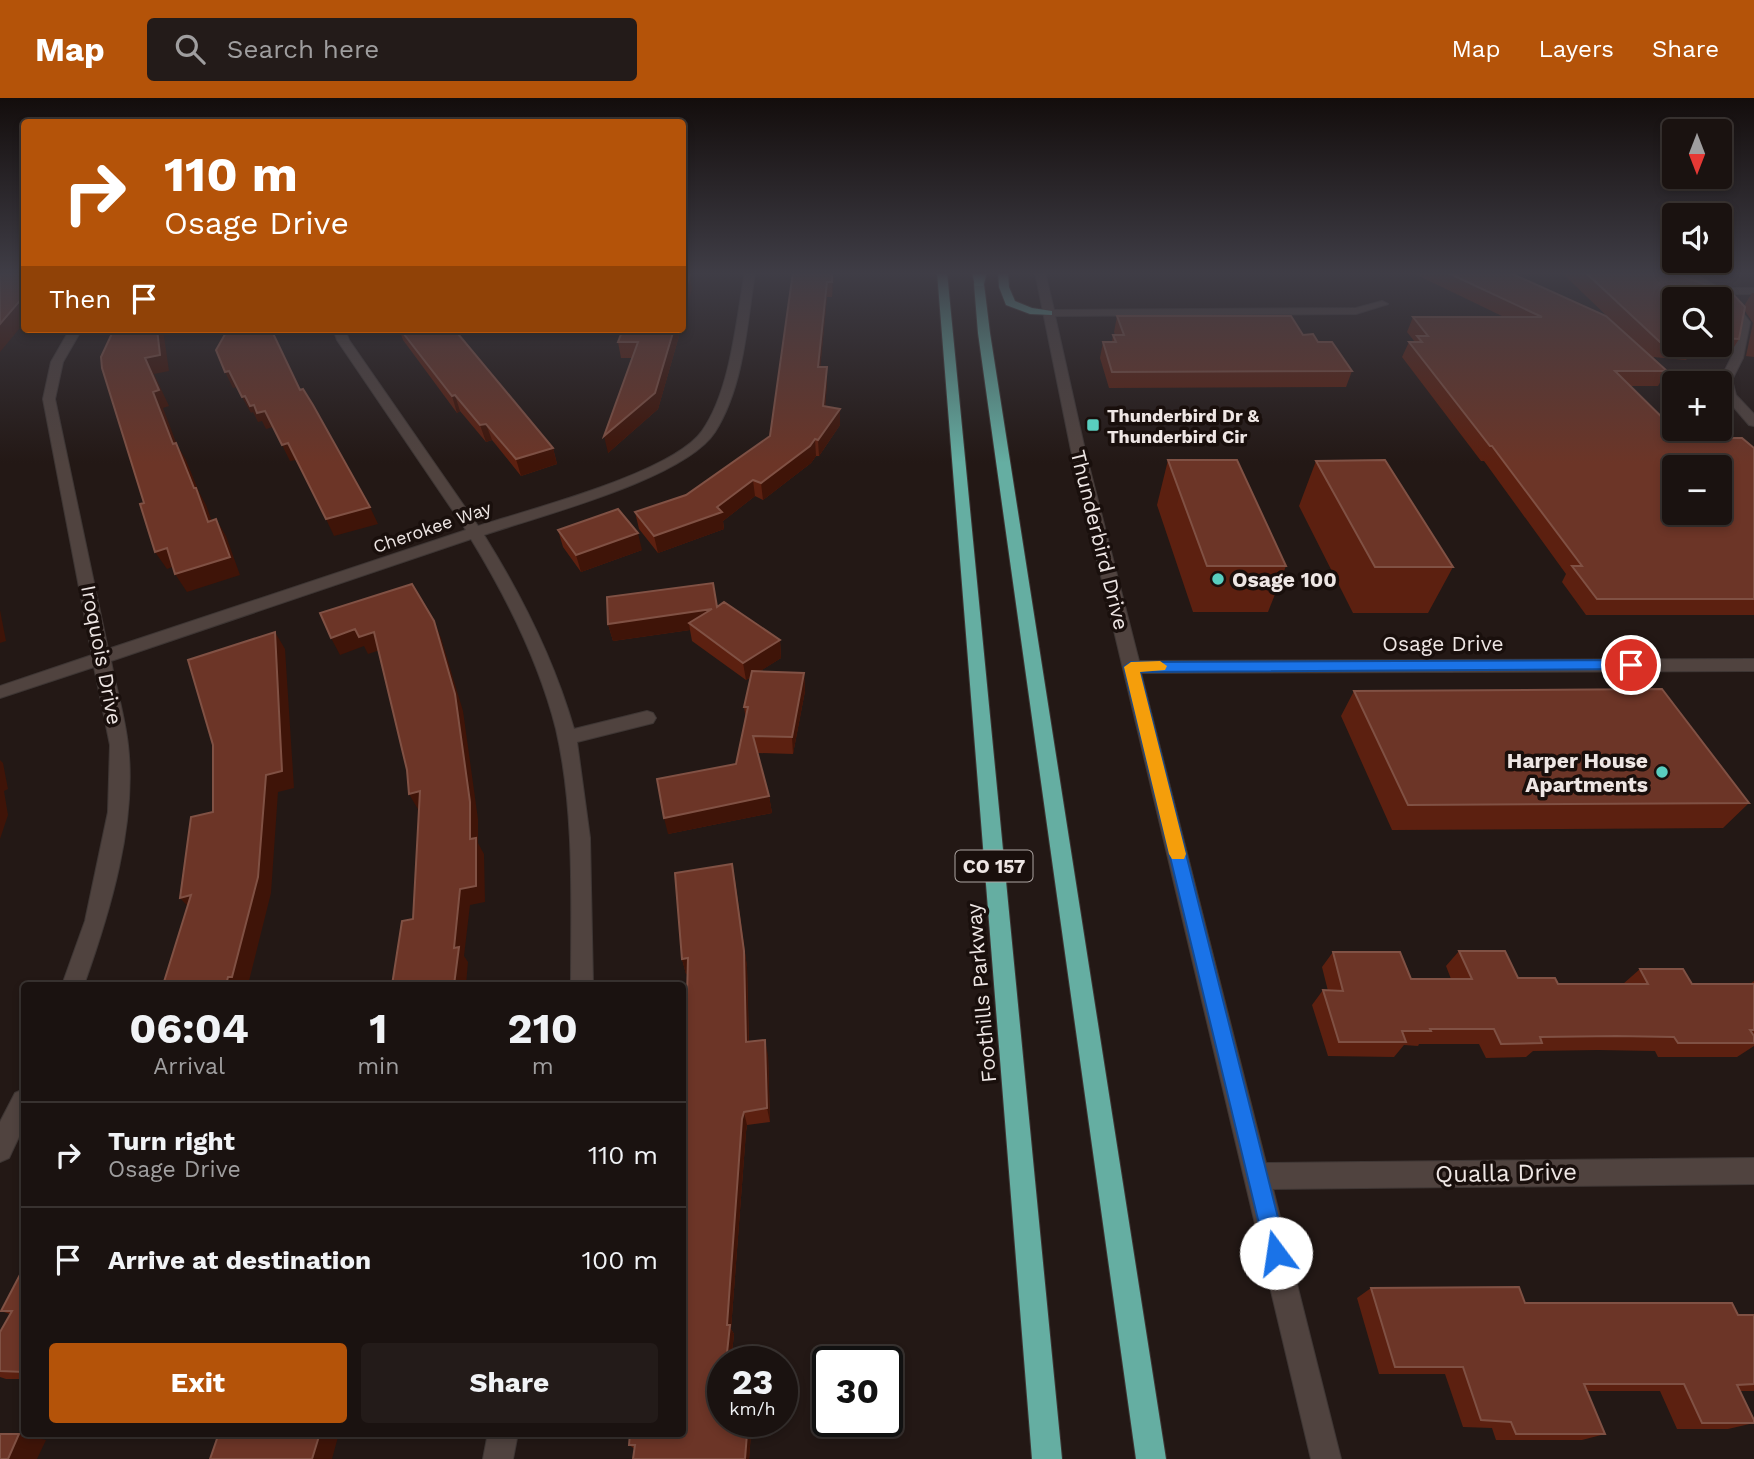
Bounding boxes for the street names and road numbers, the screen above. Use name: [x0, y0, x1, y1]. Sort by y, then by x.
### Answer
street label: Thunderbird Drive: [1066, 447, 1134, 633]
street label: Cherokee Way: [370, 497, 495, 557]
street label: Iroquois Drive: [76, 583, 128, 727]
street label: Osage Drive: [1382, 631, 1504, 656]
road number: CO 157: [956, 850, 1032, 881]
street label: Foothills Parkway: [961, 902, 1001, 1084]
street label: Qualla Drive: [1435, 1158, 1577, 1188]

